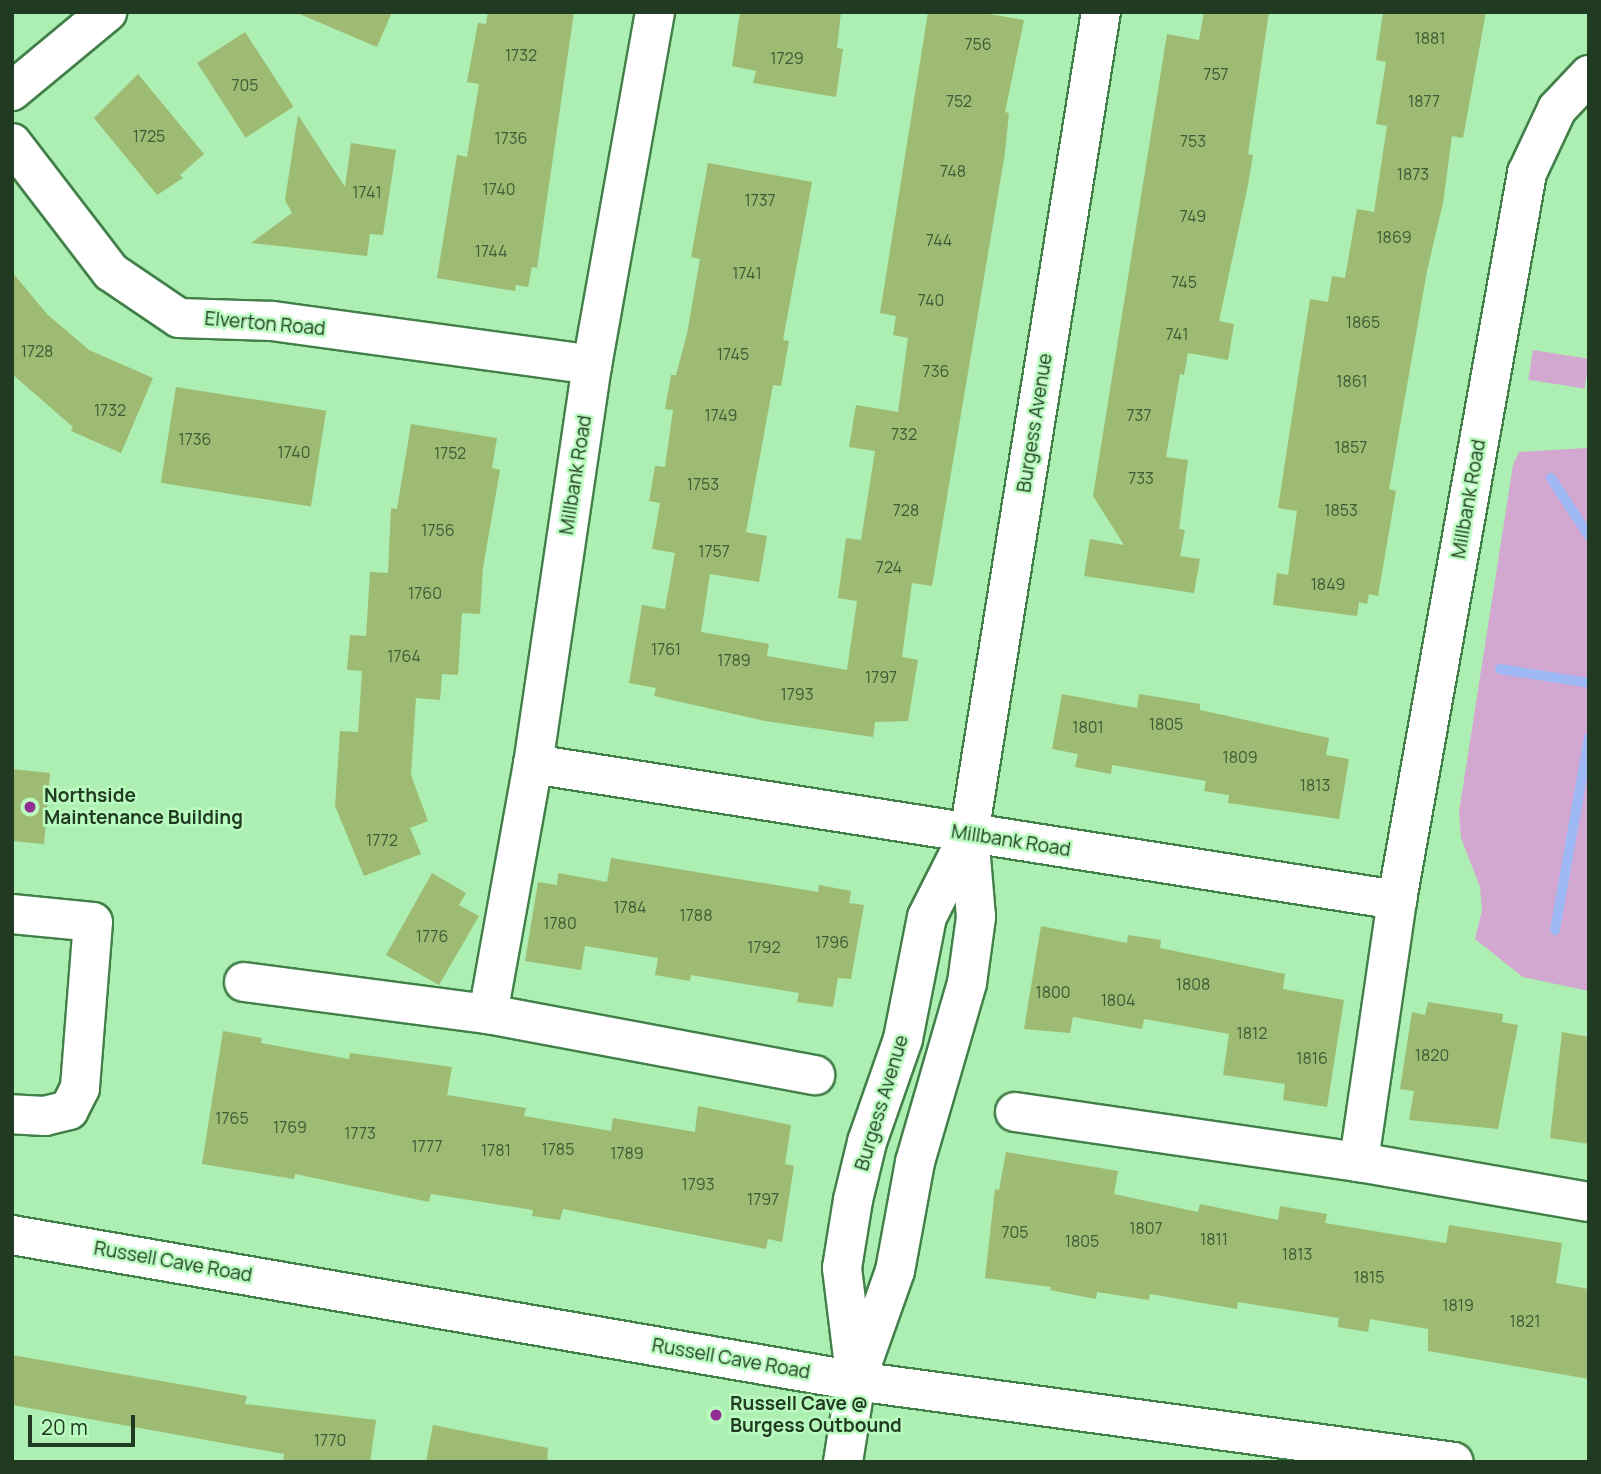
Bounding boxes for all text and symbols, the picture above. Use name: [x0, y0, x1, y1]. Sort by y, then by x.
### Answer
house number: 1881: [1414, 28, 1446, 48]
house number: 756: [964, 34, 992, 54]
house number: 1732: [505, 45, 537, 65]
house number: 1729: [770, 48, 804, 68]
house number: 757: [1203, 64, 1229, 84]
house number: 705: [231, 75, 259, 95]
house number: 752: [946, 91, 972, 111]
house number: 1877: [1408, 91, 1440, 111]
house number: 1725: [133, 126, 165, 146]
house number: 1736: [494, 128, 528, 148]
house number: 753: [1180, 131, 1206, 151]
house number: 748: [940, 161, 966, 181]
house number: 1873: [1397, 164, 1429, 184]
house number: 1740: [483, 179, 515, 199]
house number: 1741: [352, 182, 382, 202]
house number: 1737: [744, 190, 776, 210]
house number: 749: [1180, 206, 1206, 226]
house number: 1869: [1376, 227, 1412, 247]
house number: 744: [926, 230, 952, 250]
house number: 1744: [475, 241, 507, 261]
house number: 1741: [732, 263, 762, 283]
house number: 745: [1171, 272, 1197, 292]
house number: 740: [918, 290, 944, 310]
street label: Elverton Road: [204, 307, 326, 341]
house number: 1865: [1346, 312, 1380, 332]
house number: 741: [1165, 324, 1189, 344]
house number: 1728: [21, 341, 53, 361]
house number: 1745: [717, 344, 749, 364]
street label: Burgess Avenue: [1013, 352, 1057, 494]
house number: 736: [923, 361, 949, 381]
house number: 1861: [1336, 371, 1368, 391]
house number: 1732: [94, 400, 126, 420]
house number: 1749: [705, 405, 737, 425]
house number: 737: [1127, 405, 1151, 425]
street label: Millbank Road: [555, 414, 597, 536]
house number: 732: [891, 424, 917, 444]
house number: 1736: [178, 429, 212, 449]
house number: 1857: [1335, 437, 1367, 457]
street label: Millbank Road: [1447, 438, 1491, 560]
house number: 1740: [278, 442, 310, 462]
house number: 1752: [434, 443, 466, 463]
house number: 733: [1128, 468, 1154, 488]
house number: 1753: [687, 474, 719, 494]
house number: 728: [893, 500, 919, 520]
house number: 1853: [1324, 500, 1358, 520]
house number: 1756: [421, 520, 455, 540]
house number: 1757: [698, 541, 730, 561]
house number: 724: [876, 557, 902, 577]
house number: 1849: [1311, 574, 1345, 594]
house number: 1760: [408, 583, 442, 603]
house number: 1761: [651, 639, 681, 659]
house number: 1764: [387, 646, 421, 666]
house number: 1789: [717, 650, 751, 670]
house number: 1797: [865, 667, 897, 687]
house number: 1793: [780, 684, 814, 704]
house number: 1805: [1149, 714, 1183, 734]
house number: 1801: [1072, 717, 1104, 737]
house number: 1809: [1222, 747, 1258, 767]
house number: 1813: [1300, 775, 1330, 795]
place label: Northside Maintenance Building: [44, 785, 243, 829]
marker: Northside Maintenance Building: [22, 799, 38, 815]
street label: Millbank Road: [950, 820, 1072, 862]
house number: 1772: [366, 830, 398, 850]
house number: 1784: [614, 897, 646, 917]
house number: 1788: [680, 905, 712, 925]
house number: 1780: [543, 913, 577, 933]
house number: 1776: [416, 926, 448, 946]
house number: 1796: [815, 932, 849, 952]
house number: 1792: [747, 937, 781, 957]
house number: 1808: [1176, 974, 1210, 994]
house number: 1800: [1035, 982, 1071, 1002]
house number: 1804: [1101, 990, 1135, 1010]
house number: 1812: [1237, 1023, 1267, 1043]
street label: Burgess Avenue: [851, 1032, 913, 1174]
house number: 1820: [1415, 1045, 1449, 1065]
house number: 1816: [1296, 1048, 1328, 1068]
house number: 1765: [215, 1108, 249, 1128]
house number: 1769: [273, 1117, 307, 1137]
house number: 1773: [344, 1123, 376, 1143]
house number: 1777: [411, 1136, 443, 1156]
house number: 1785: [542, 1139, 574, 1159]
house number: 1781: [481, 1140, 511, 1160]
house number: 1789: [610, 1143, 644, 1163]
house number: 1793: [681, 1174, 715, 1194]
house number: 1797: [747, 1189, 779, 1209]
house number: 1807: [1129, 1218, 1163, 1238]
house number: 705: [1001, 1222, 1029, 1242]
house number: 1811: [1200, 1229, 1228, 1249]
house number: 1805: [1065, 1231, 1099, 1251]
street label: Russell Cave Road: [92, 1237, 254, 1287]
house number: 1813: [1282, 1244, 1312, 1264]
house number: 1815: [1353, 1267, 1385, 1287]
house number: 1819: [1442, 1295, 1474, 1315]
house number: 1821: [1510, 1311, 1540, 1331]
street label: Russell Cave Road: [650, 1334, 812, 1384]
place label: Russell Cave @ Burgess Outbound: [730, 1393, 902, 1437]
scale bar: [32, 1400, 138, 1444]
marker: Russell Cave @ Burgess Outbound: [708, 1407, 724, 1423]
text: 20 m: [41, 1413, 88, 1441]
house number: 1770: [314, 1430, 346, 1450]

